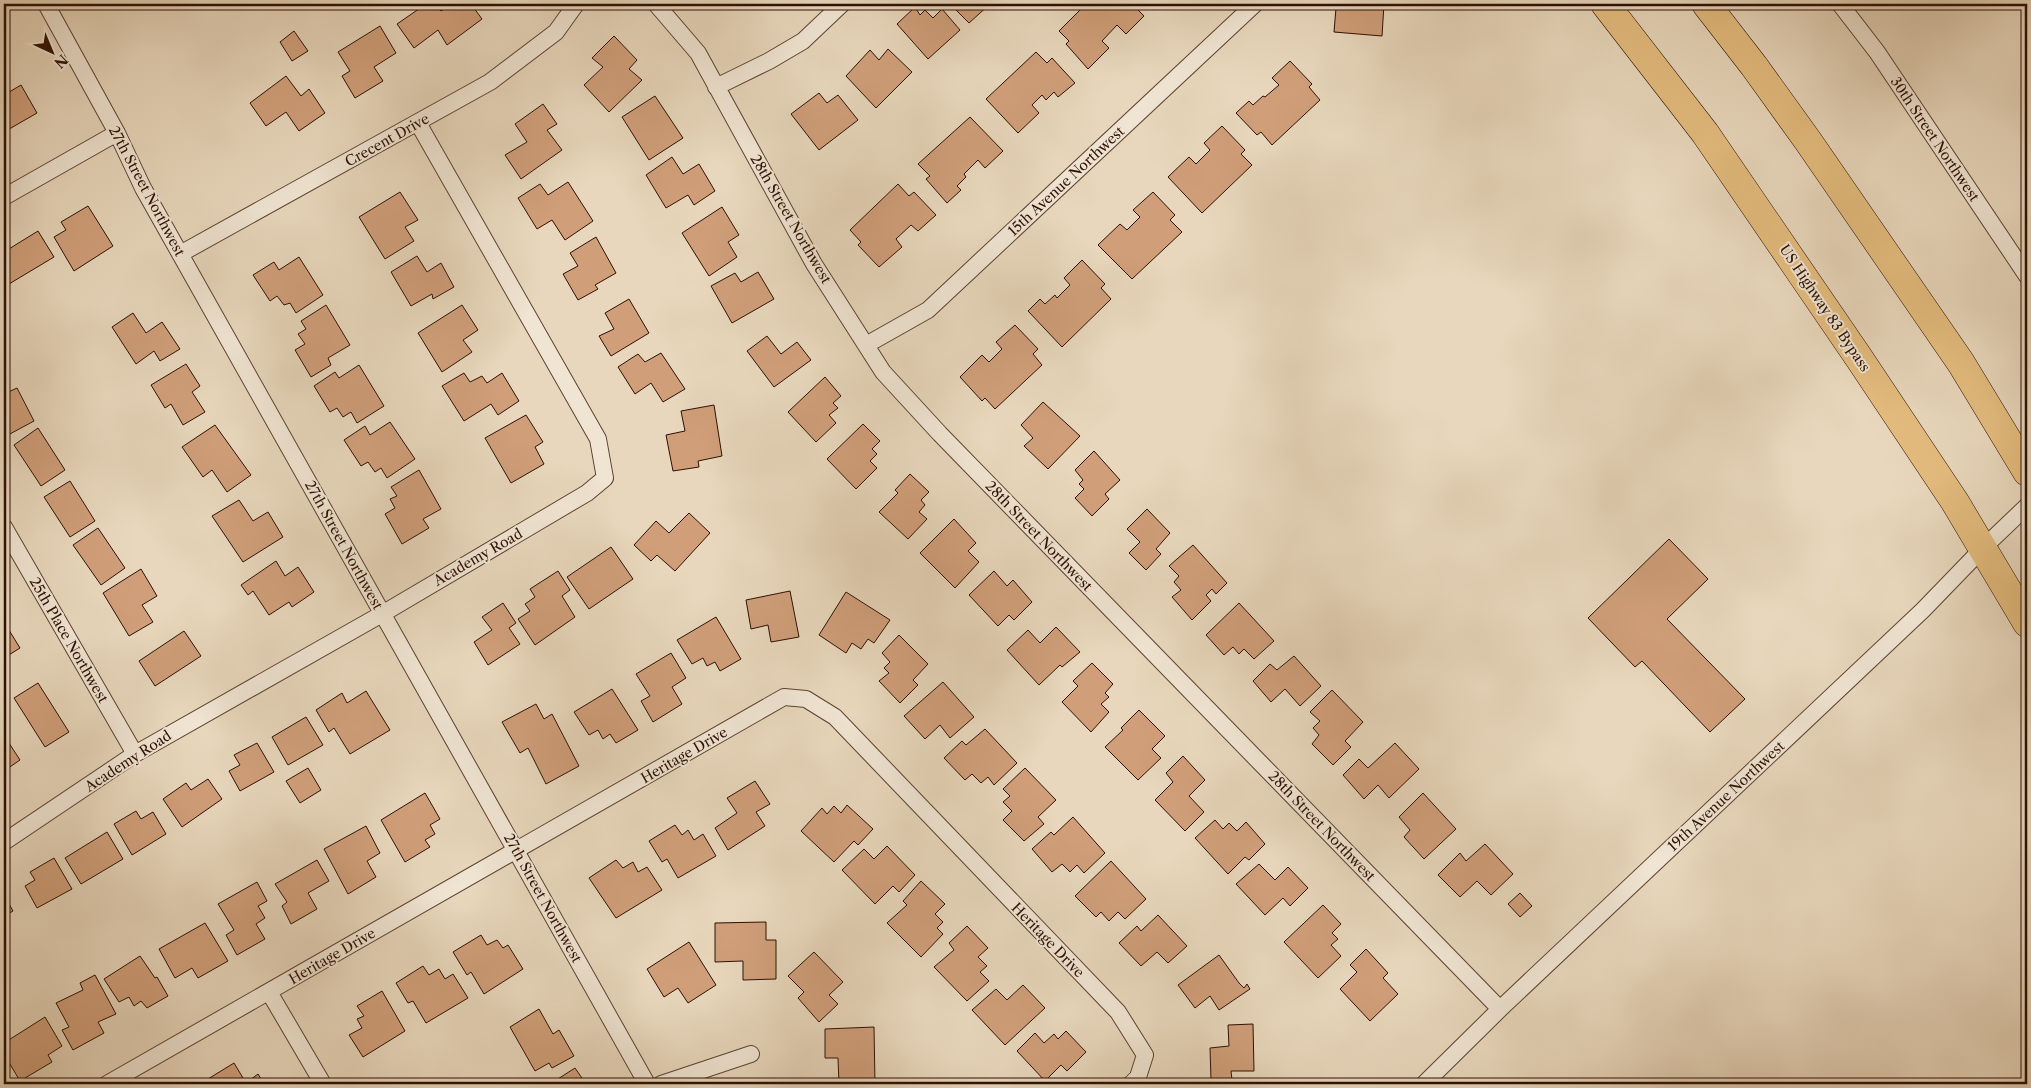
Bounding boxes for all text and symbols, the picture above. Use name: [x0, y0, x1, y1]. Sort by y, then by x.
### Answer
north arrow: [28, 28, 78, 78]
text: N: [50, 51, 72, 72]
street label: 30th Street Northwest: [1887, 73, 1983, 205]
street label: Crecent Drive: [342, 109, 432, 171]
street label: 15th Avenue Northwest: [1004, 122, 1128, 240]
street label: 27th Street Northwest: [105, 123, 189, 259]
street label: 28th Street Northwest: [747, 151, 835, 287]
street label: US Highway 83 Bypass: [1776, 241, 1874, 375]
street label: 27th Street Northwest: [301, 477, 387, 613]
street label: 28th Street Northwest: [982, 477, 1096, 595]
street label: Academy Road: [429, 524, 526, 590]
street label: 25th Place Northwest: [26, 574, 112, 706]
street label: Heritage Drive: [637, 723, 731, 787]
street label: Academy Road: [80, 726, 175, 796]
street label: 19th Avenue Northwest: [1664, 737, 1788, 855]
street label: 28th Street Northwest: [1265, 767, 1379, 885]
street label: 27th Street Northwest: [500, 830, 586, 966]
street label: Heritage Drive: [1008, 899, 1088, 981]
street label: Heritage Drive: [285, 924, 379, 988]

